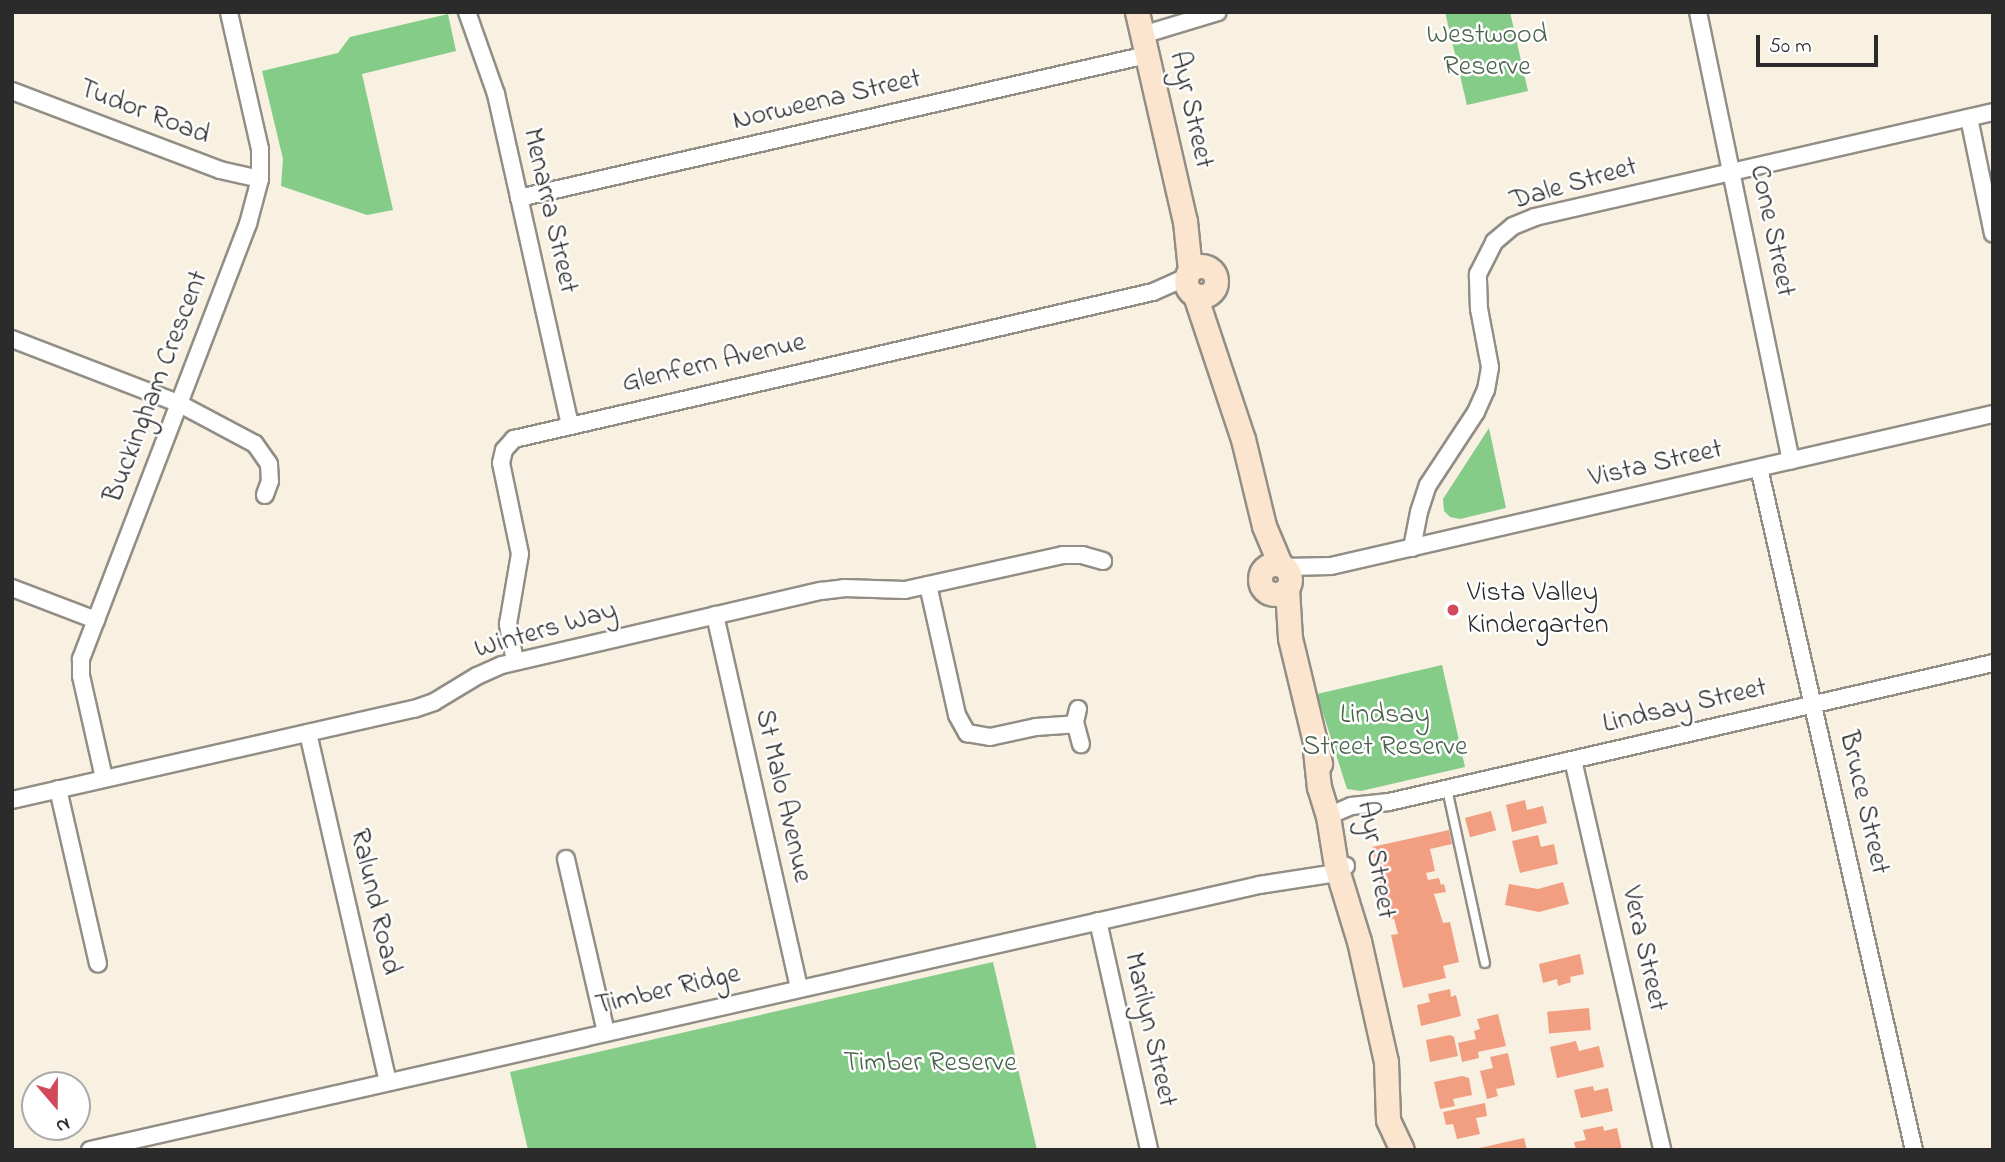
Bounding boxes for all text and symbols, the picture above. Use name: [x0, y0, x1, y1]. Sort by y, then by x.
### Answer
park label: Westwood Reserve: [1427, 19, 1547, 85]
scale bar: [1760, 21, 1882, 65]
text: 50 m: [1769, 32, 1812, 62]
street label: Ayr Street: [1160, 48, 1220, 172]
street label: Norweena Street: [730, 63, 924, 139]
street label: Tudor Road: [74, 73, 214, 153]
street label: Menarra Street: [514, 125, 584, 297]
street label: Dale Street: [1507, 151, 1641, 219]
street label: Cone Street: [1741, 162, 1801, 300]
street label: Buckingham Crescent: [97, 266, 217, 508]
street label: Glenfern Avenue: [619, 327, 809, 401]
street label: Vista Street: [1586, 433, 1726, 497]
place label: Vista Valley Kindergarten: [1467, 577, 1609, 643]
street label: Winters Way: [471, 595, 621, 667]
marker: Vista Valley Kindergarten: [1445, 602, 1461, 618]
street label: Lindsay Street: [1600, 672, 1770, 742]
park label: Lindsay Street Reserve: [1302, 699, 1468, 765]
street label: St Malo Avenue: [746, 706, 818, 886]
street label: Bruce Street: [1830, 728, 1896, 878]
street label: Ayr Street: [1348, 798, 1402, 922]
street label: Ralund Road: [341, 826, 407, 978]
street label: Vera Street: [1612, 883, 1674, 1015]
street label: Marilyn Street: [1115, 950, 1183, 1110]
street label: Timber Ridge: [592, 958, 744, 1024]
park label: Timber Reserve: [843, 1047, 1017, 1081]
north arrow: [21, 1071, 91, 1141]
text: N: [52, 1109, 73, 1139]

